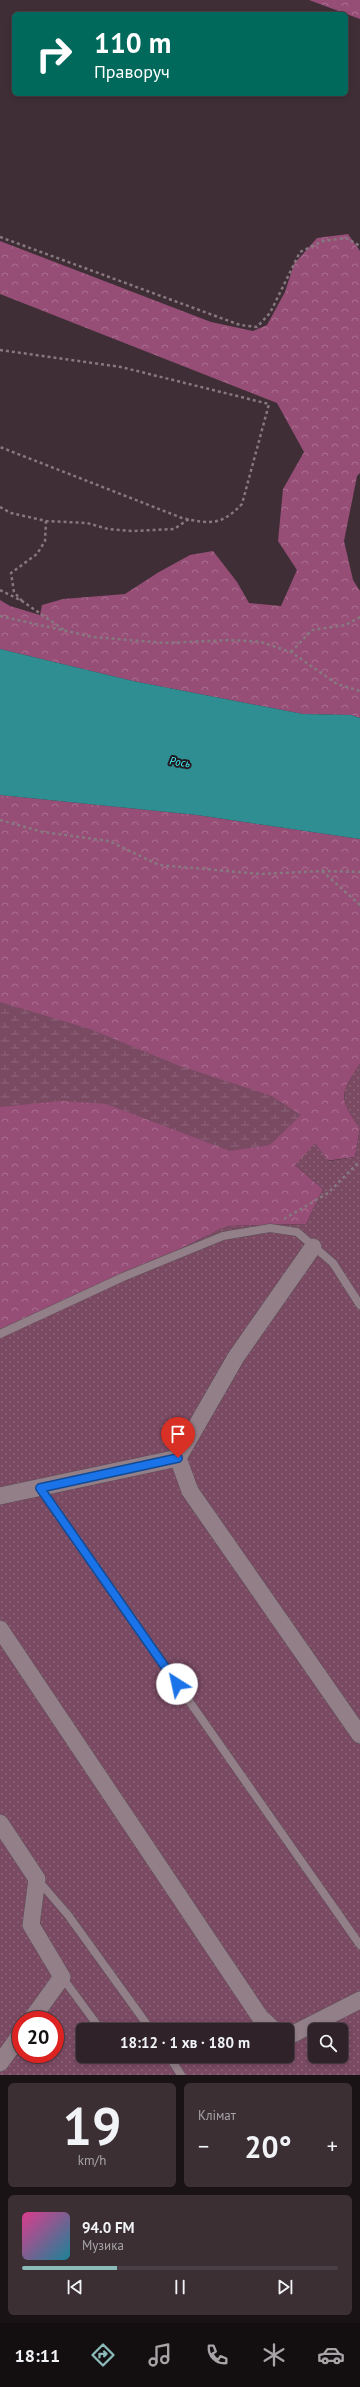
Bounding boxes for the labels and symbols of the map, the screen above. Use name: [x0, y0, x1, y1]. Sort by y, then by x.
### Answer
water label: Рось: [169, 753, 191, 771]
pin: [161, 1417, 195, 1458]
position arrow: [156, 1663, 198, 1705]
speed limit sign: 20: [12, 2011, 64, 2063]

